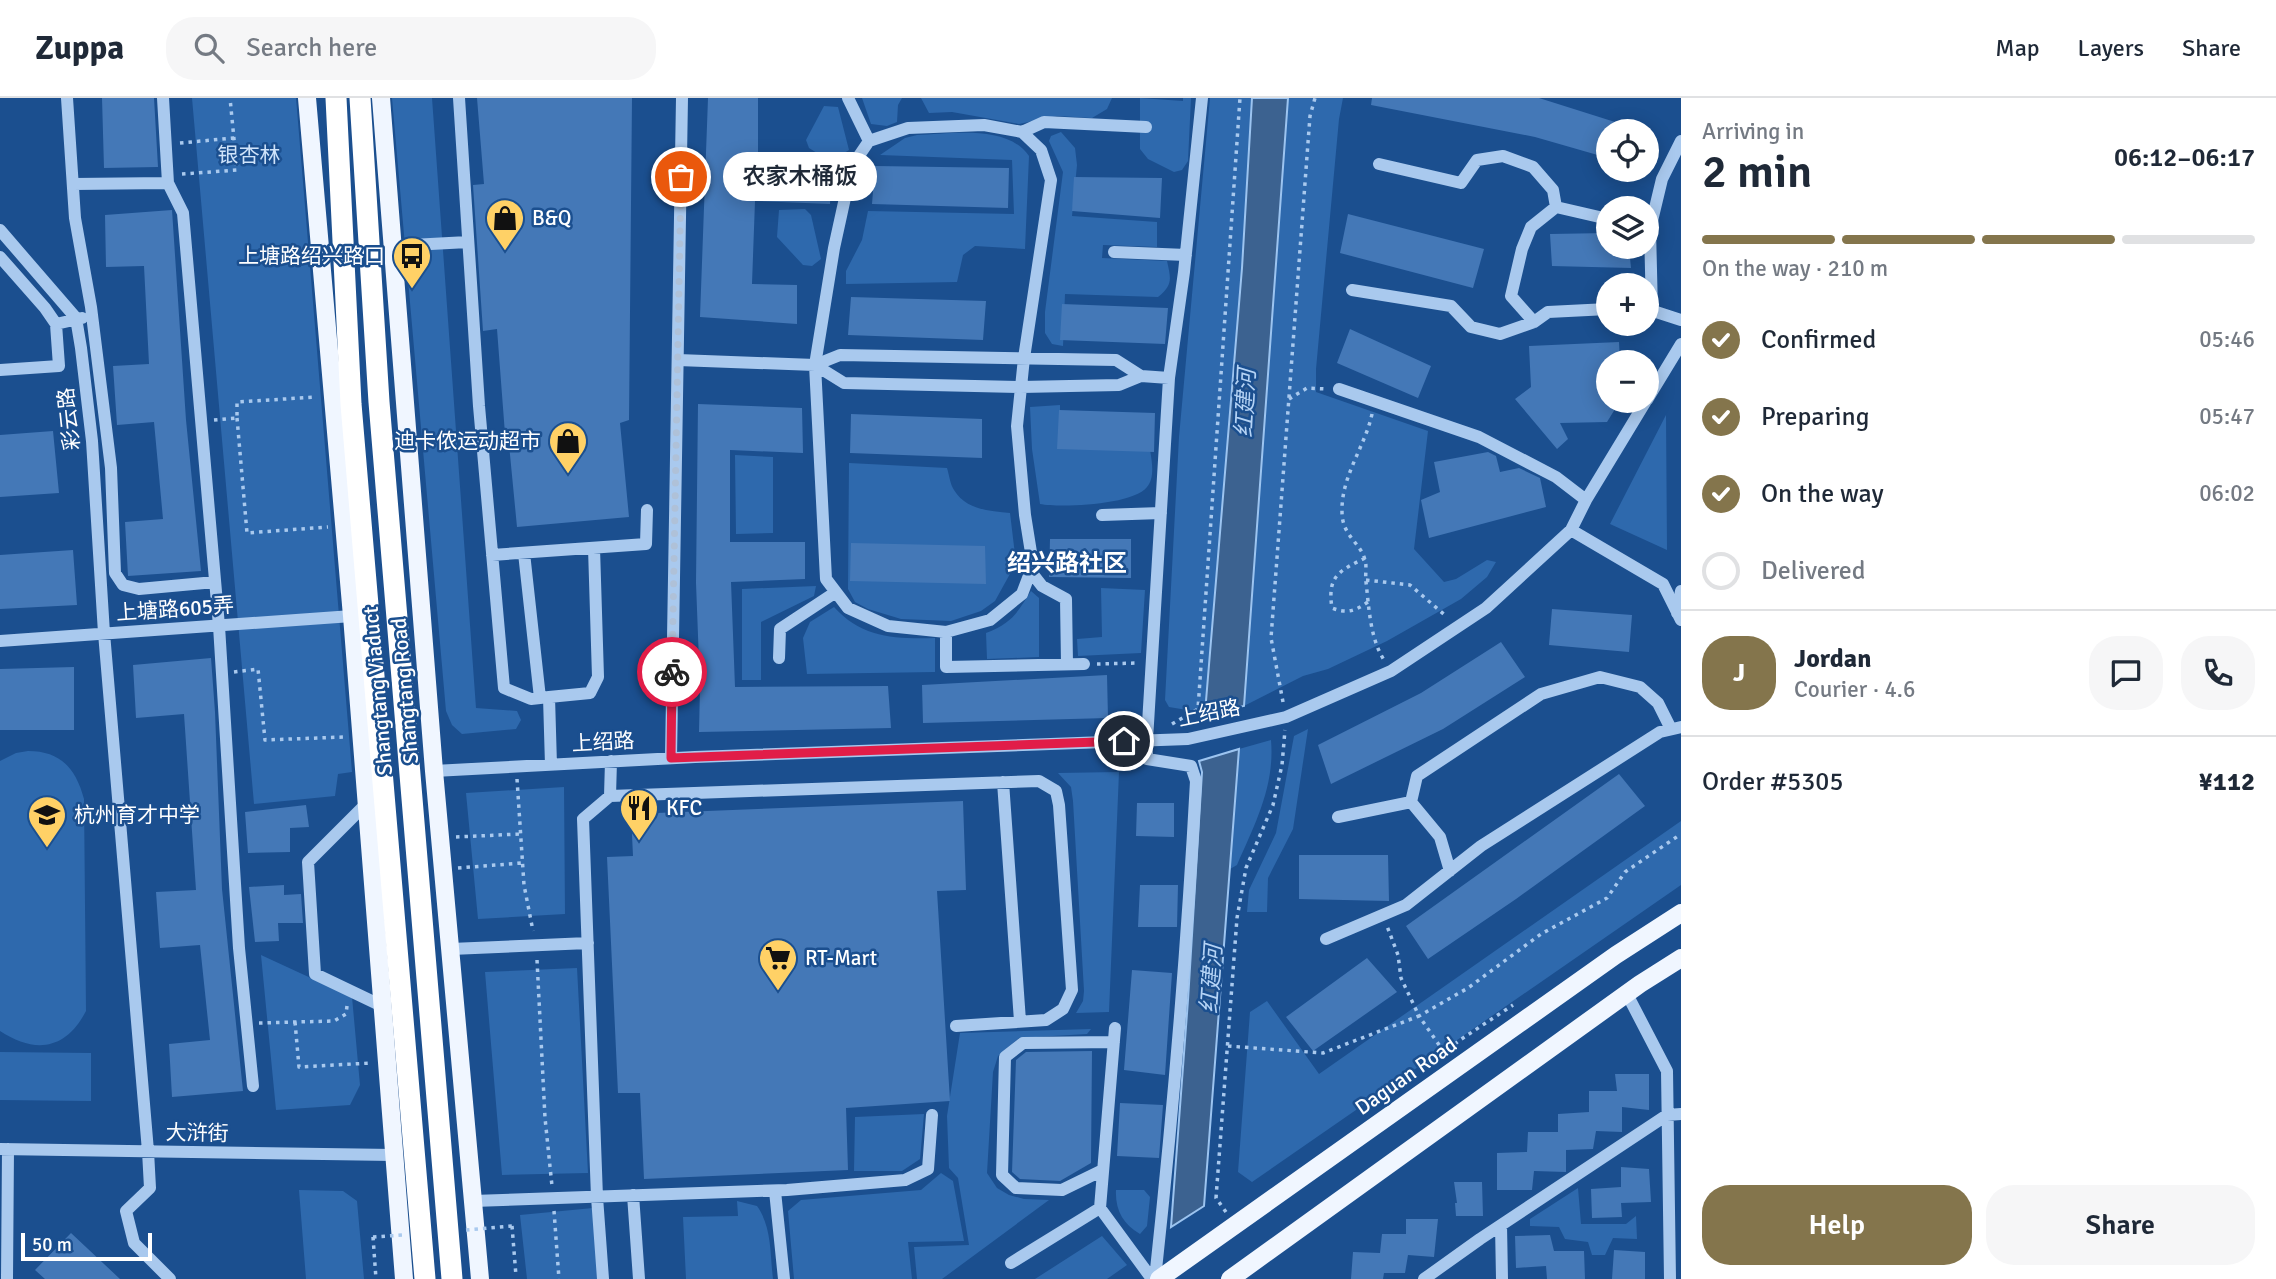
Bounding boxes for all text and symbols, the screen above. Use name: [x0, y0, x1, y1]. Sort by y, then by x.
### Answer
search box: [166, 17, 656, 80]
text: Zuppa: [35, 28, 124, 69]
icon: search: [190, 29, 228, 67]
text: Search here: [246, 32, 377, 64]
text: Map: [1995, 33, 2040, 63]
text: Layers: [2078, 33, 2144, 63]
text: Share: [2182, 33, 2241, 63]
text: Arriving in: [1702, 117, 1804, 146]
map controls: [1596, 119, 1659, 413]
button: locate: [1596, 119, 1659, 182]
park label: 银杏林: [218, 142, 281, 168]
text: 06:12–06:17: [2114, 142, 2255, 174]
text: 2 min: [1702, 144, 1812, 200]
pin: [651, 147, 711, 207]
callout: 农家木桶饭: [723, 153, 877, 202]
icon: bag: [662, 158, 700, 196]
text: 农家木桶饭: [743, 162, 858, 191]
button: layers: [1596, 196, 1659, 259]
shop icon: B&Q: [484, 197, 526, 252]
place label: B&Q: [532, 205, 572, 231]
bus stop icon: 上塘路绍兴路口: [391, 235, 433, 290]
place label: 上塘路绍兴路口: [238, 243, 385, 269]
text: On the way · 210 m: [1702, 254, 1888, 283]
button: +: [1596, 273, 1659, 336]
icon: check: [1702, 321, 1740, 359]
text: Confirmed: [1761, 324, 1876, 356]
text: 05:46: [2199, 325, 2255, 354]
button: −: [1596, 350, 1659, 413]
water label: 红建河: [1229, 364, 1262, 438]
street label: 彩云路: [53, 386, 85, 452]
icon: check: [1702, 398, 1740, 436]
text: Preparing: [1761, 401, 1869, 433]
text: 05:47: [2199, 402, 2255, 431]
shop icon: 迪卡侬运动超市: [547, 420, 589, 475]
place label: 迪卡侬运动超市: [394, 428, 541, 454]
icon: check: [1702, 475, 1740, 513]
text: On the way: [1761, 478, 1884, 510]
text: 06:02: [2199, 479, 2255, 508]
district label: 绍兴路社区: [1007, 548, 1127, 578]
text: Delivered: [1761, 555, 1866, 587]
street label: 上塘路605弄: [115, 592, 235, 626]
street label: Shangtang Viaduct: [358, 605, 398, 777]
street label: Shangtang Road: [386, 617, 424, 765]
button: chat: [2089, 636, 2163, 710]
button: phone: [2181, 636, 2255, 710]
courier: [637, 637, 707, 707]
text: Jordan: [1794, 643, 1871, 675]
icon: bike: [653, 653, 691, 691]
text: J: [1733, 657, 1745, 689]
text: Courier · 4.6: [1794, 675, 1915, 704]
street label: 上绍路: [1176, 694, 1242, 732]
pin: [1094, 711, 1154, 771]
icon: home: [1105, 722, 1143, 760]
street label: 上绍路: [571, 727, 635, 757]
text: Order #5305: [1702, 766, 1843, 798]
text: ¥112: [2199, 766, 2255, 798]
restaurant icon: KFC: [618, 787, 660, 842]
school or university icon: 杭州育才中学: [26, 794, 68, 849]
place label: KFC: [666, 795, 702, 821]
place label: 杭州育才中学: [74, 802, 200, 828]
supermarket icon: RT-Mart: [757, 937, 799, 992]
water label: 红建河: [1195, 940, 1229, 1014]
place label: RT-Mart: [805, 945, 877, 971]
street label: Daguan Road: [1350, 1031, 1462, 1121]
street label: 大浒街: [165, 1119, 229, 1147]
button: Help: [1702, 1185, 1972, 1265]
button: Share: [1986, 1185, 2255, 1265]
scale bar: [21, 1230, 152, 1262]
text: 50 m: [32, 1233, 72, 1257]

